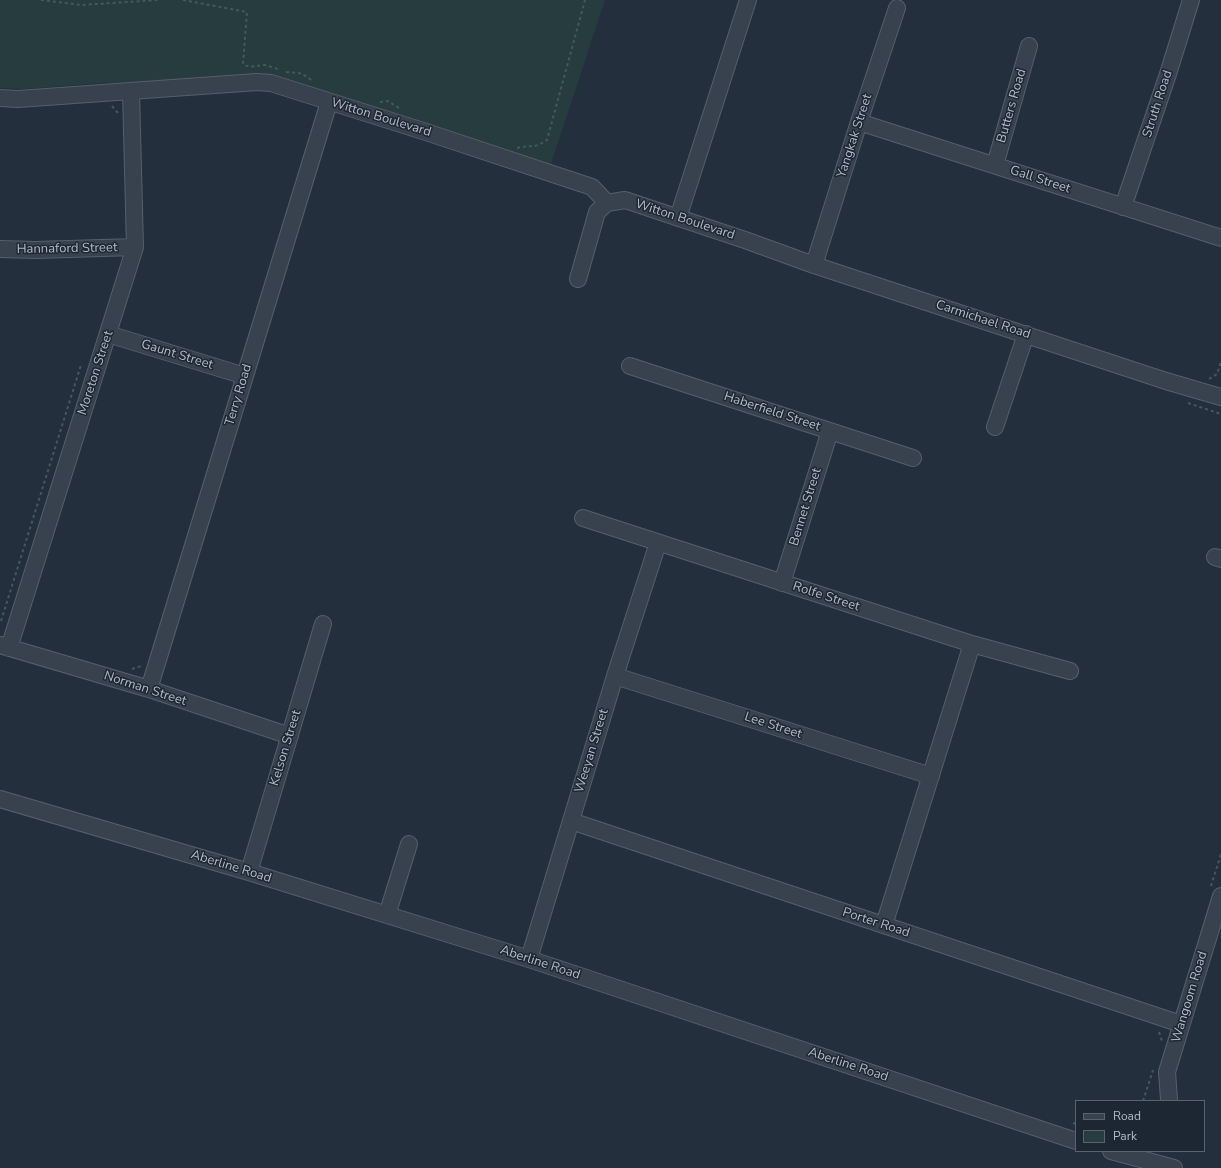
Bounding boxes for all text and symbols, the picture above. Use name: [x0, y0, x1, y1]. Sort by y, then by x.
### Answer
street label: Butters Road: [994, 67, 1030, 145]
street label: Struth Road: [1140, 68, 1176, 140]
street label: Yangkak Street: [834, 92, 876, 180]
street label: Witton Boulevard: [329, 95, 433, 141]
street label: Gall Street: [1008, 163, 1072, 197]
street label: Witton Boulevard: [633, 197, 737, 243]
street label: Hannaford Street: [16, 240, 118, 258]
street label: Carmichael Road: [934, 297, 1032, 343]
street label: Moreton Street: [75, 329, 117, 417]
street label: Gaunt Street: [139, 337, 215, 373]
street label: Terry Road: [222, 362, 256, 428]
street label: Haberfield Street: [722, 389, 822, 435]
street label: Bennet Street: [787, 466, 825, 548]
street label: Rolfe Street: [791, 579, 861, 615]
street label: Norman Street: [102, 668, 188, 710]
street label: Weeyan Street: [572, 707, 612, 795]
street label: Kelson Street: [267, 708, 305, 788]
street label: Lee Street: [742, 709, 804, 743]
street label: Aberline Road: [189, 847, 273, 887]
street label: Porter Road: [840, 905, 912, 941]
street label: Aberline Road: [498, 943, 582, 983]
street label: Wangoom Road: [1169, 949, 1211, 1045]
street label: Aberline Road: [806, 1045, 890, 1085]
legend: [1075, 1100, 1205, 1152]
text: Road: [1113, 1108, 1141, 1124]
text: Park: [1113, 1128, 1137, 1144]

